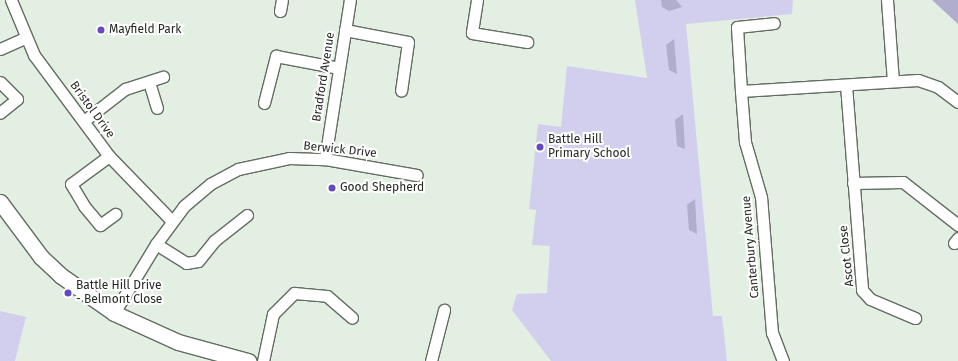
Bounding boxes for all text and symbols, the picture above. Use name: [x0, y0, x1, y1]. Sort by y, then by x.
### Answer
place label: Mayfield Park: [109, 23, 181, 37]
marker: Mayfield Park: [96, 25, 106, 35]
street label: Bradford Avenue: [310, 31, 338, 123]
street label: Bristol Drive: [67, 79, 117, 141]
place label: Battle Hill Primary School: [548, 133, 630, 161]
street label: Berwick Drive: [303, 139, 377, 161]
marker: Battle Hill Primary School: [535, 142, 545, 152]
place label: Good Shepherd: [340, 181, 424, 195]
marker: Good Shepherd: [327, 183, 337, 193]
street label: Canterbury Avenue: [739, 195, 763, 299]
street label: Ascot Close: [837, 225, 857, 287]
place label: Battle Hill Drive - Belmont Close: [76, 279, 162, 307]
marker: Battle Hill Drive - Belmont Close: [63, 288, 73, 298]

